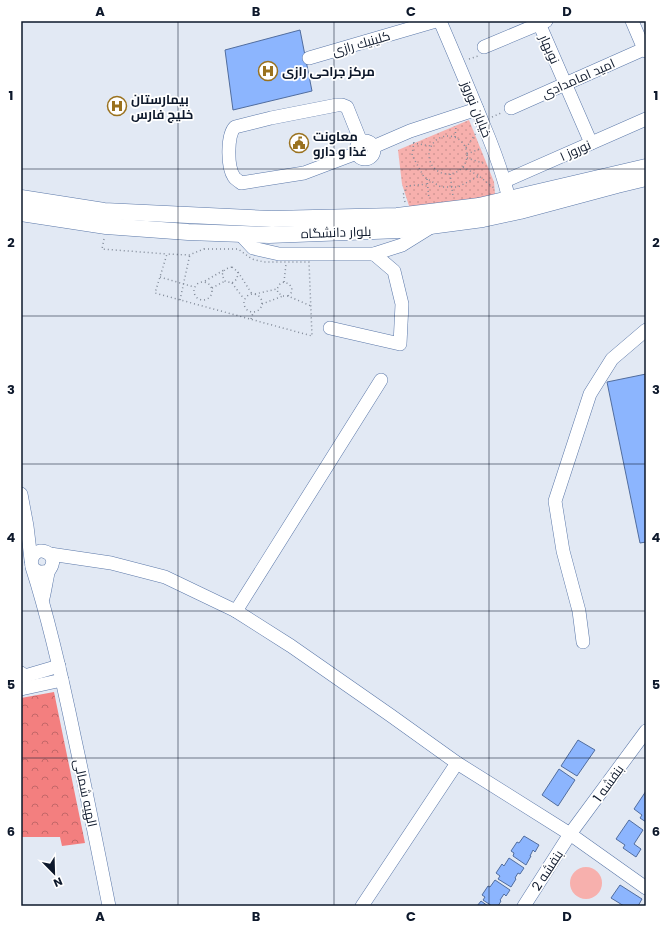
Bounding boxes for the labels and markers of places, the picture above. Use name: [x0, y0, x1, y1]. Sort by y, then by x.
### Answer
hospital icon: مرکز جراحی رازی: [257, 60, 279, 82]
place label: مرکز جراحی رازی: [282, 62, 375, 81]
place label: بیمارستان خلیج فارس: [131, 90, 193, 124]
hospital icon: بیمارستان خلیج فارس: [106, 95, 128, 117]
place label: معاونت غذا و دارو: [313, 127, 367, 161]
public building icon: معاونت غذا و دارو: [288, 132, 310, 154]

